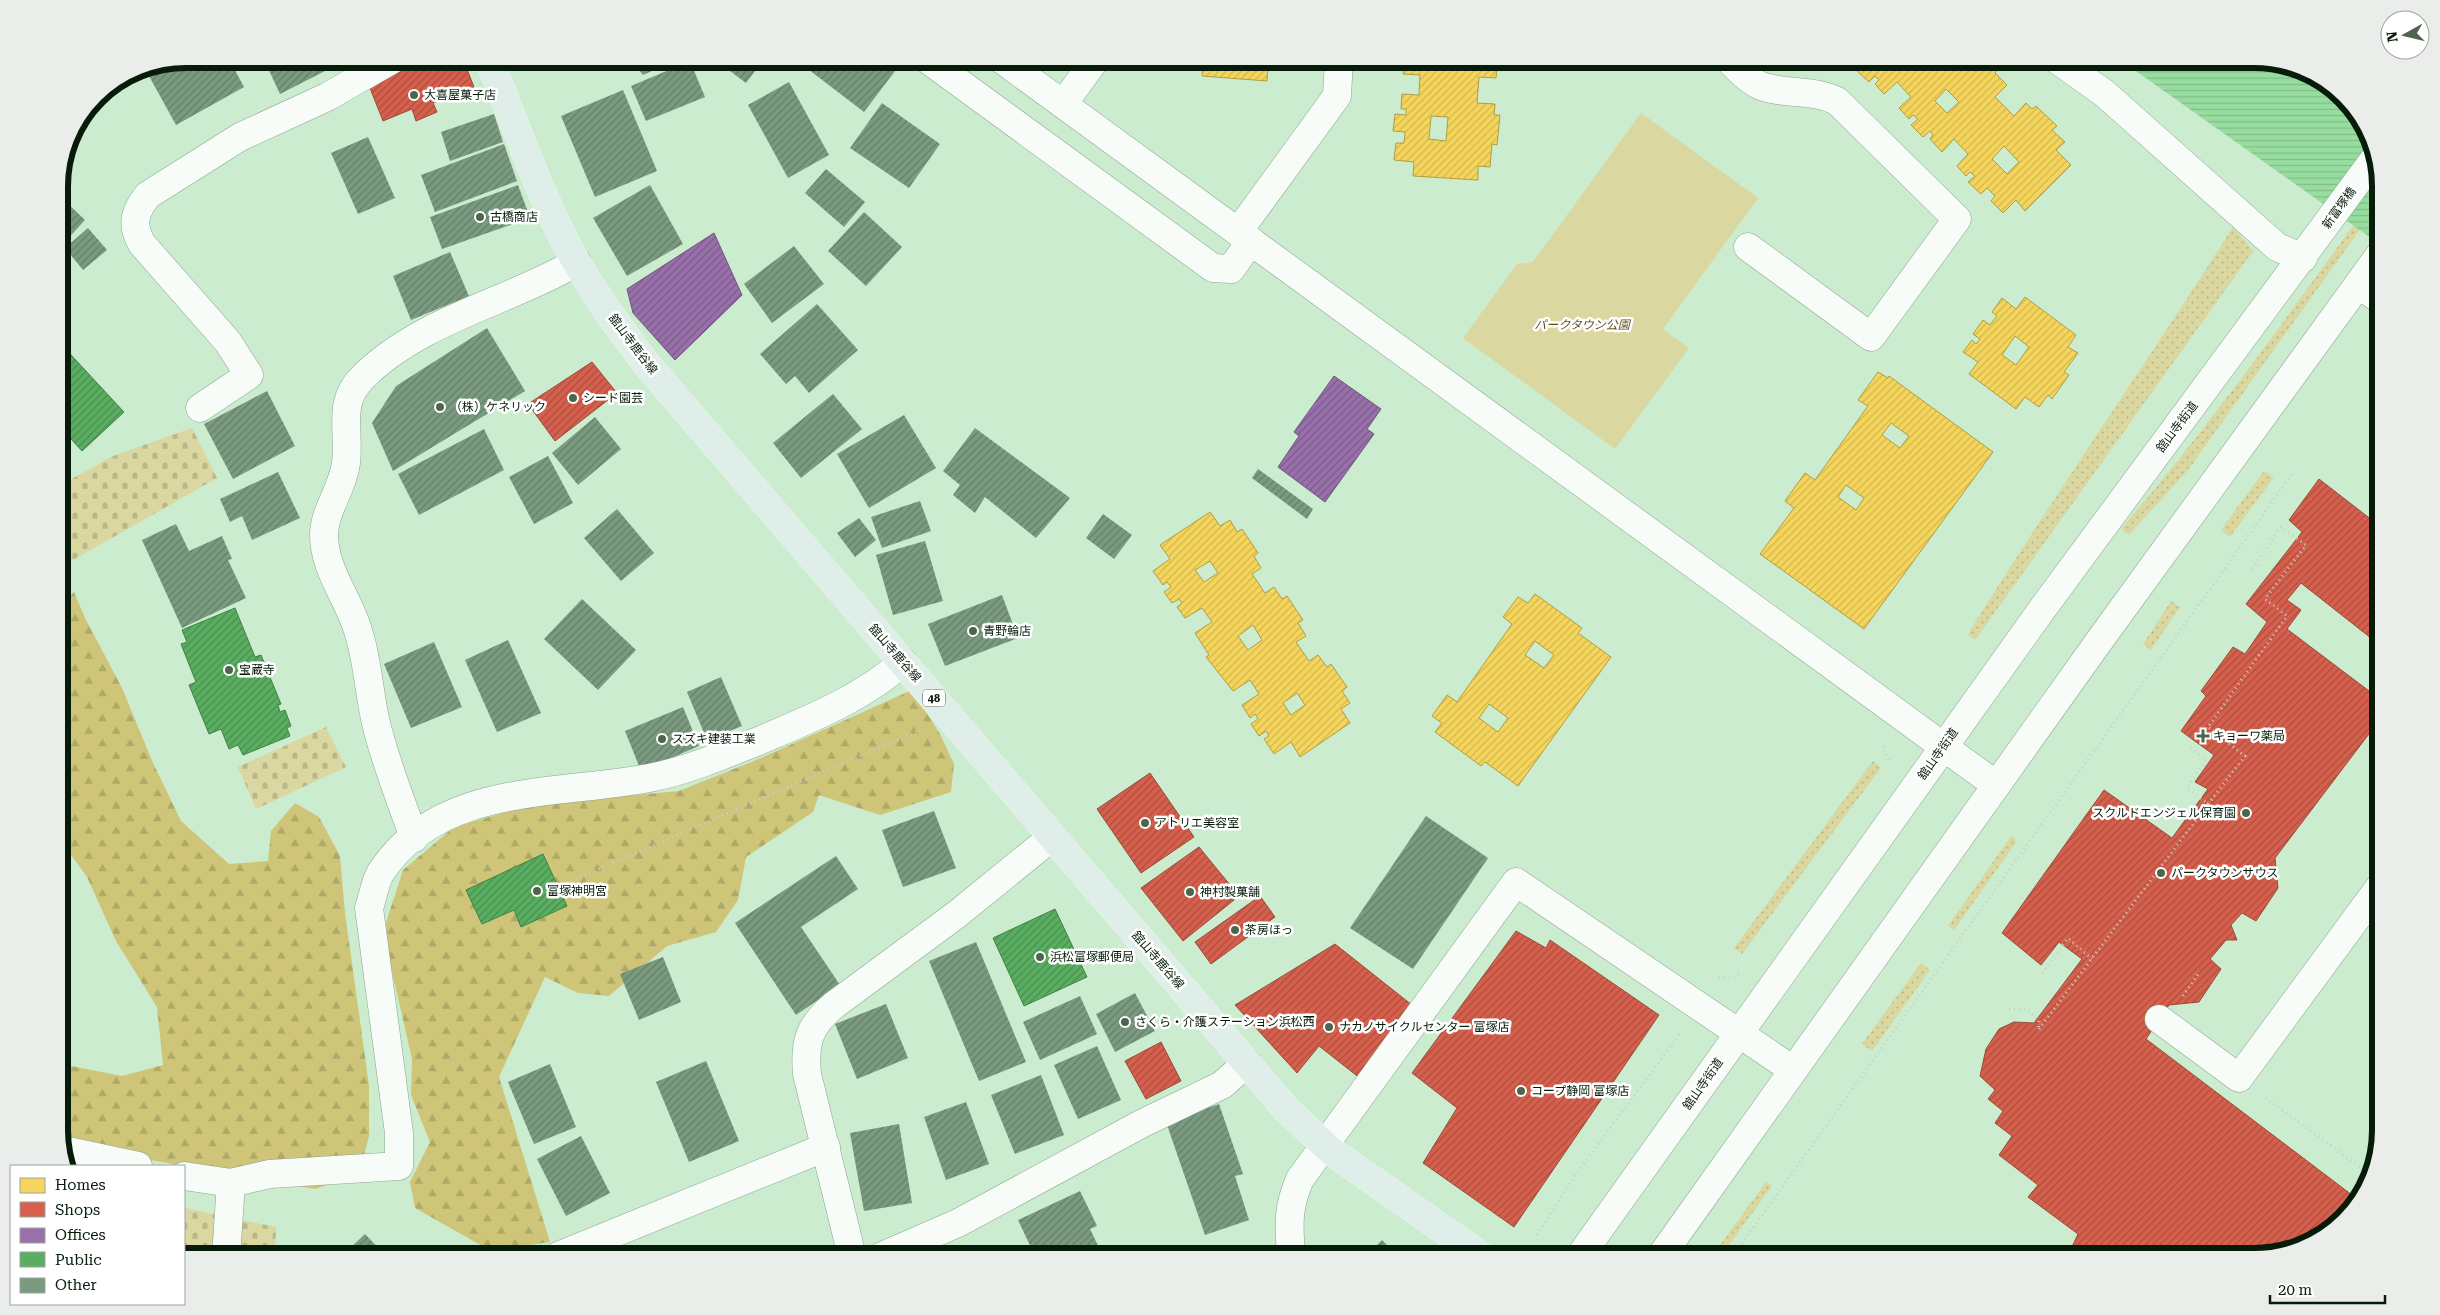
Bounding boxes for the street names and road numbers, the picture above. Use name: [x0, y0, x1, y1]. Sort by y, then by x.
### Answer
street label: 新富塚橋: [2319, 184, 2359, 232]
street label: 舘山寺鹿谷線: [606, 311, 660, 377]
street label: 舘山寺街道: [2153, 399, 2201, 455]
street label: 舘山寺鹿谷線: [866, 621, 924, 685]
road number: 48: [923, 690, 945, 706]
street label: 舘山寺街道: [1915, 725, 1961, 783]
street label: 舘山寺鹿谷線: [1129, 928, 1187, 992]
street label: 舘山寺街道: [1680, 1055, 1726, 1113]

